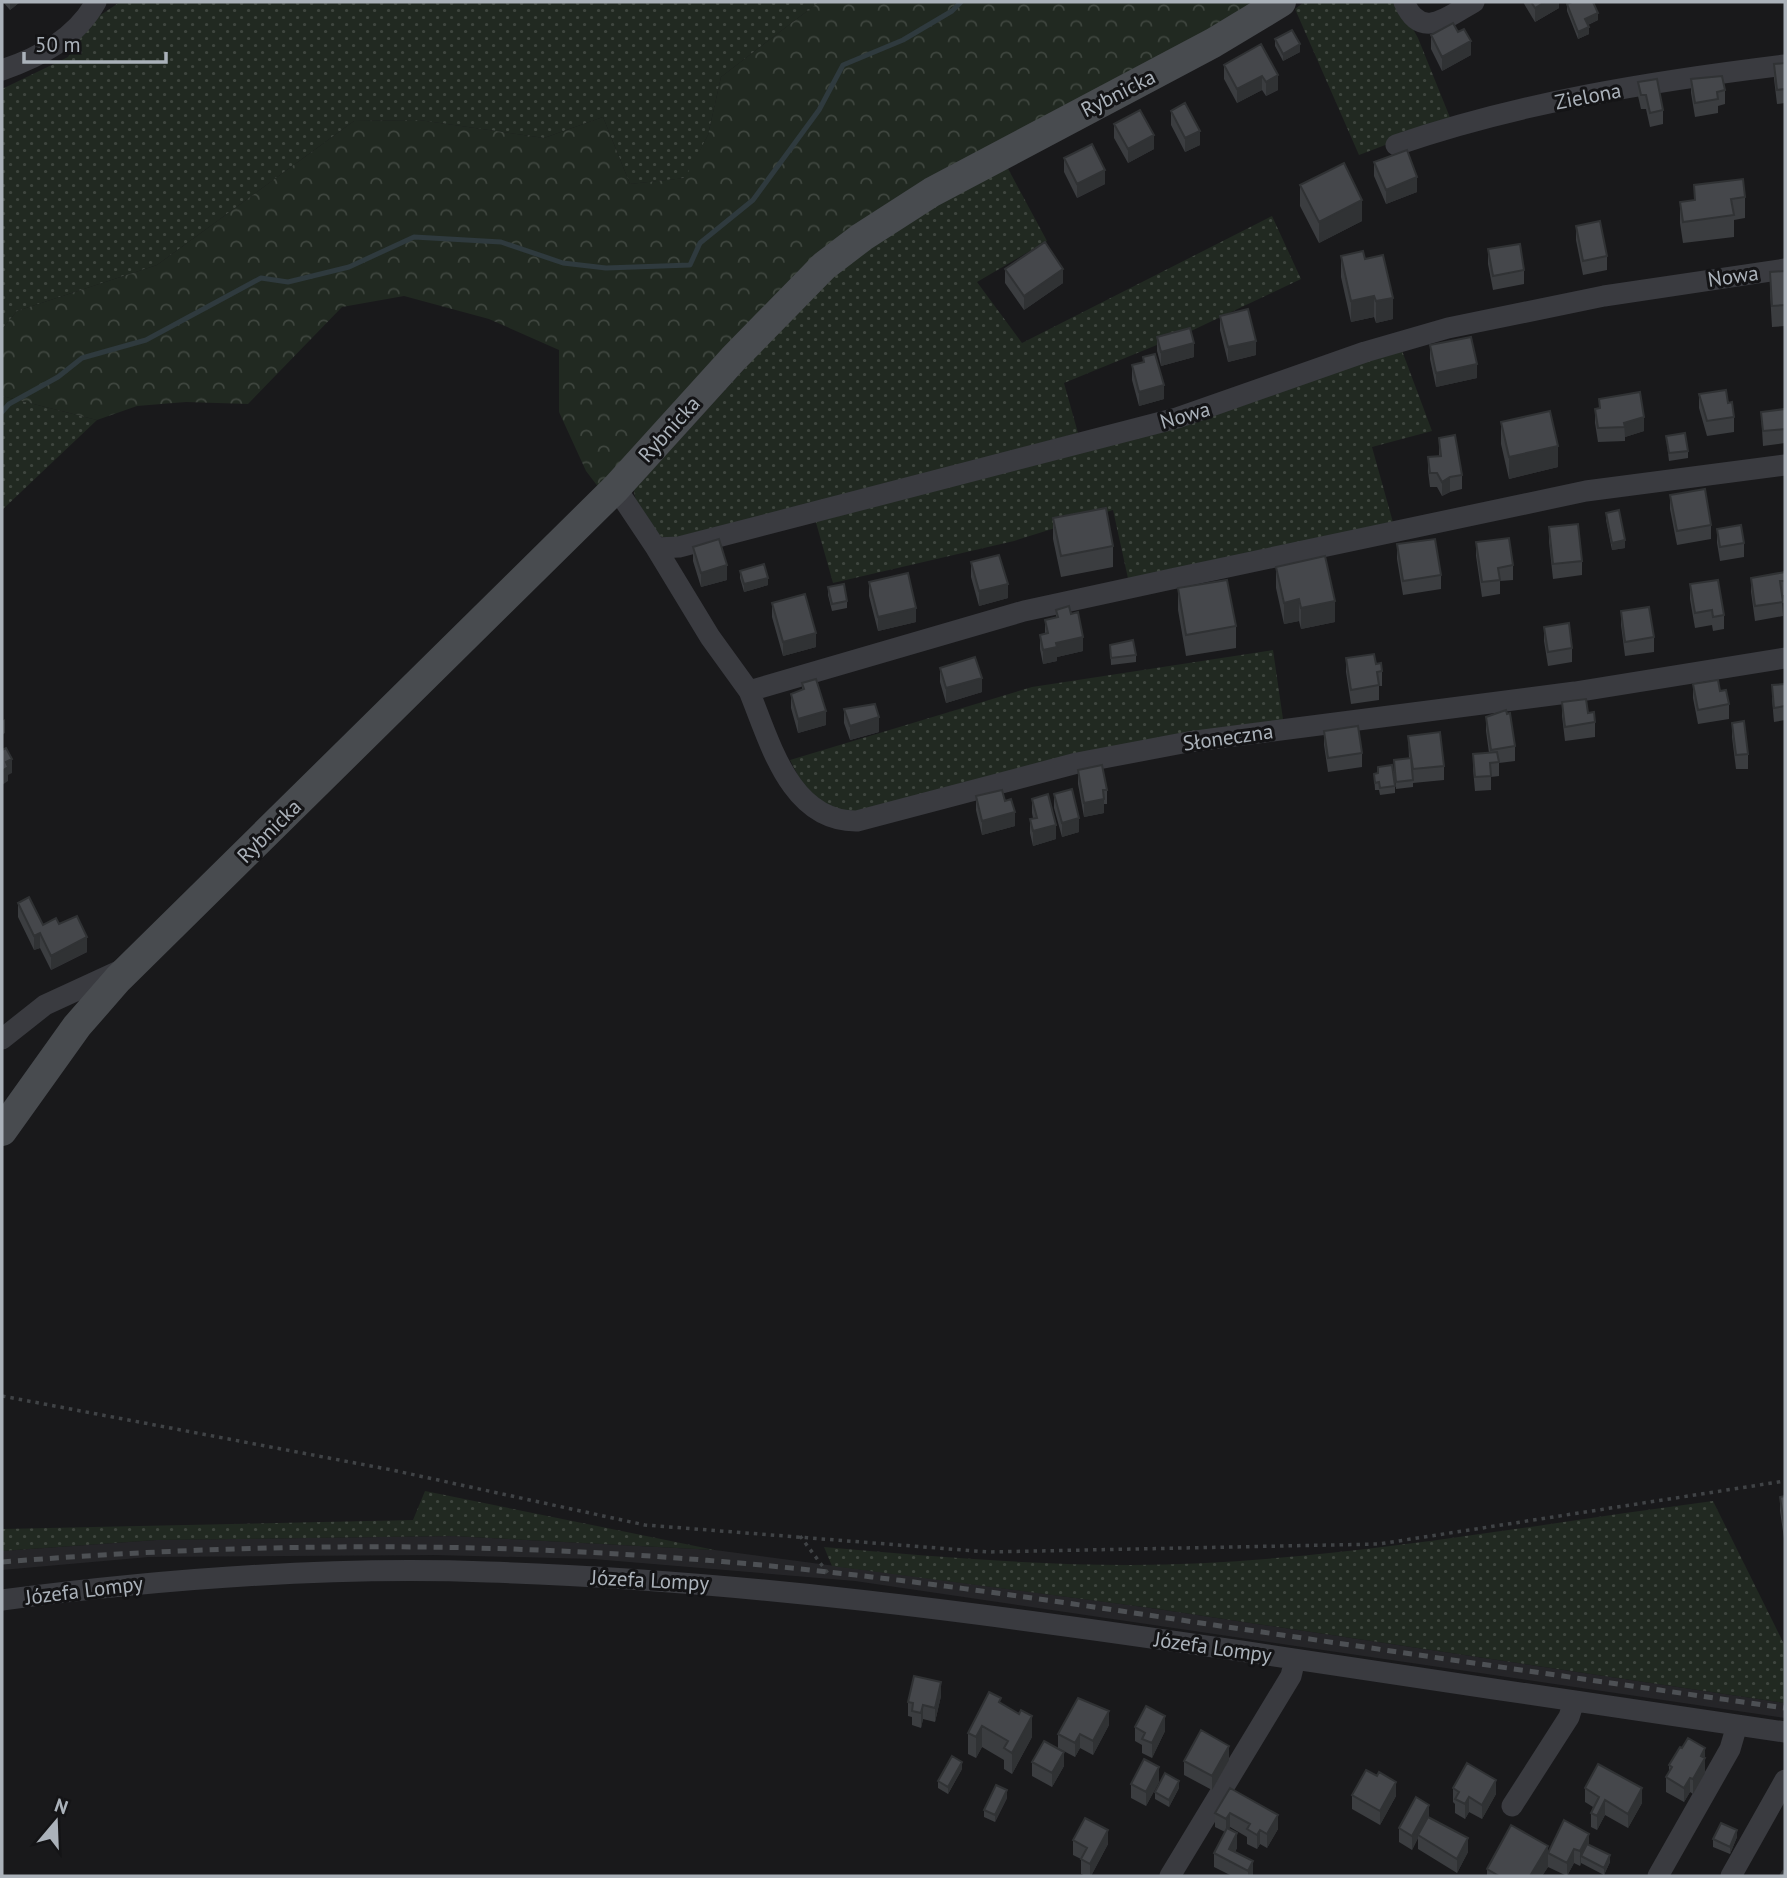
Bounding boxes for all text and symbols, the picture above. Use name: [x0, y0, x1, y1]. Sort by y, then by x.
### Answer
scale bar: [24, 21, 166, 65]
text: 50 m: [35, 31, 81, 58]
street label: Rybnicka: [1076, 63, 1160, 123]
street label: Zielona: [1553, 76, 1623, 116]
street label: Nowa: [1706, 259, 1760, 293]
street label: Rybnicka: [632, 390, 706, 468]
street label: Nowa: [1157, 395, 1213, 435]
street label: Słoneczna: [1181, 717, 1275, 757]
street label: Rybnicka: [231, 793, 307, 869]
street label: Józefa Lompy: [589, 1563, 710, 1597]
street label: Józefa Lompy: [23, 1569, 145, 1611]
street label: Józefa Lompy: [1152, 1625, 1274, 1669]
north arrow: [21, 1787, 91, 1857]
text: N: [52, 1793, 71, 1819]

